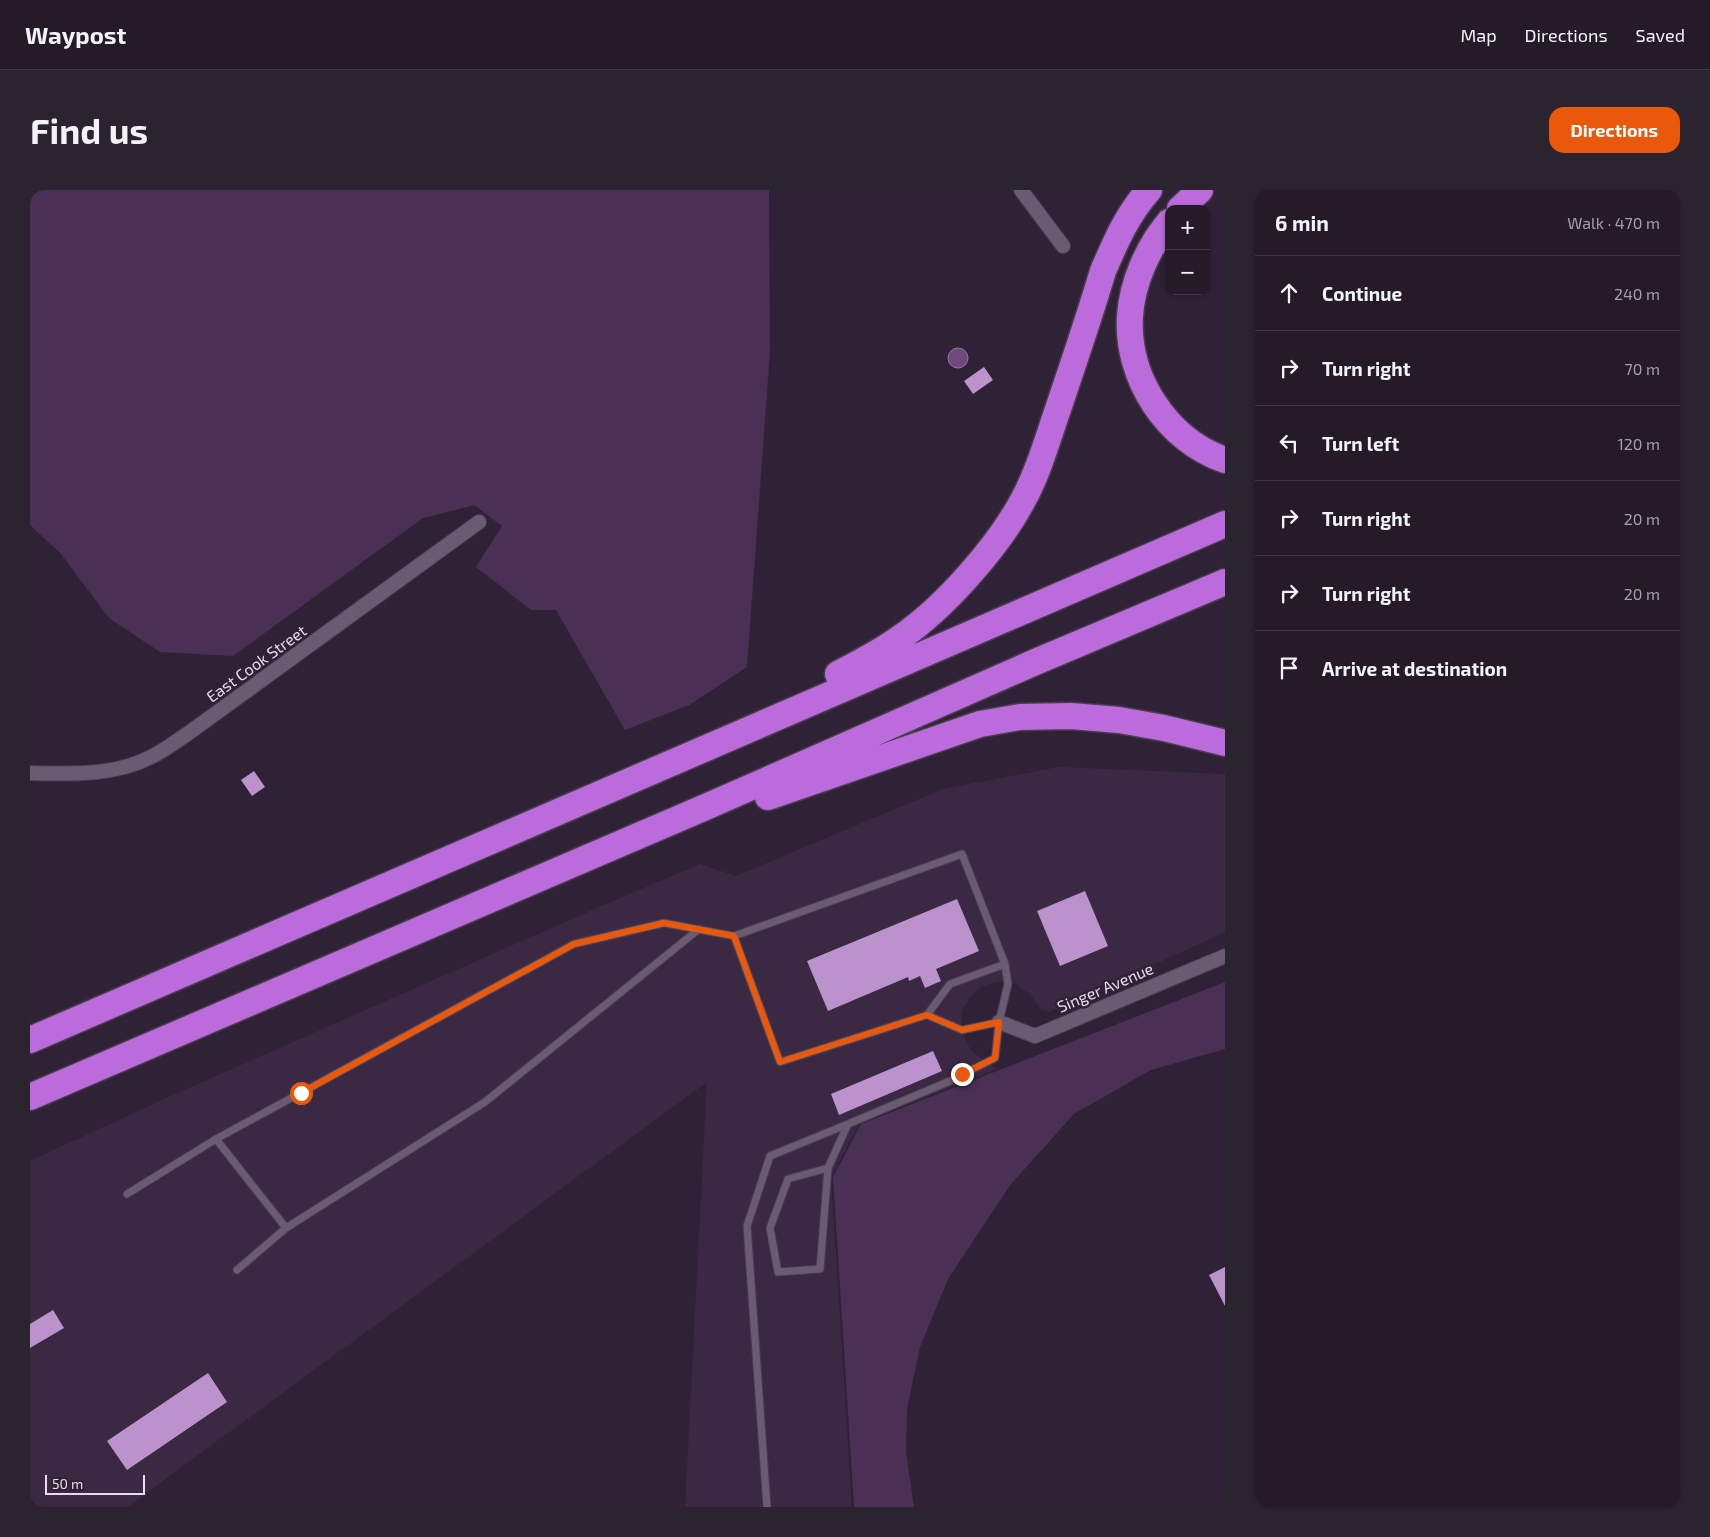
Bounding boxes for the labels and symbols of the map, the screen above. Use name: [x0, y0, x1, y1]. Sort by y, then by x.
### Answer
street label: East Cook Street: [202, 620, 310, 706]
street label: Singer Avenue: [1054, 958, 1156, 1016]
route end: [951, 1063, 974, 1086]
route start: [290, 1082, 313, 1105]
scale bar: [45, 1472, 145, 1495]

